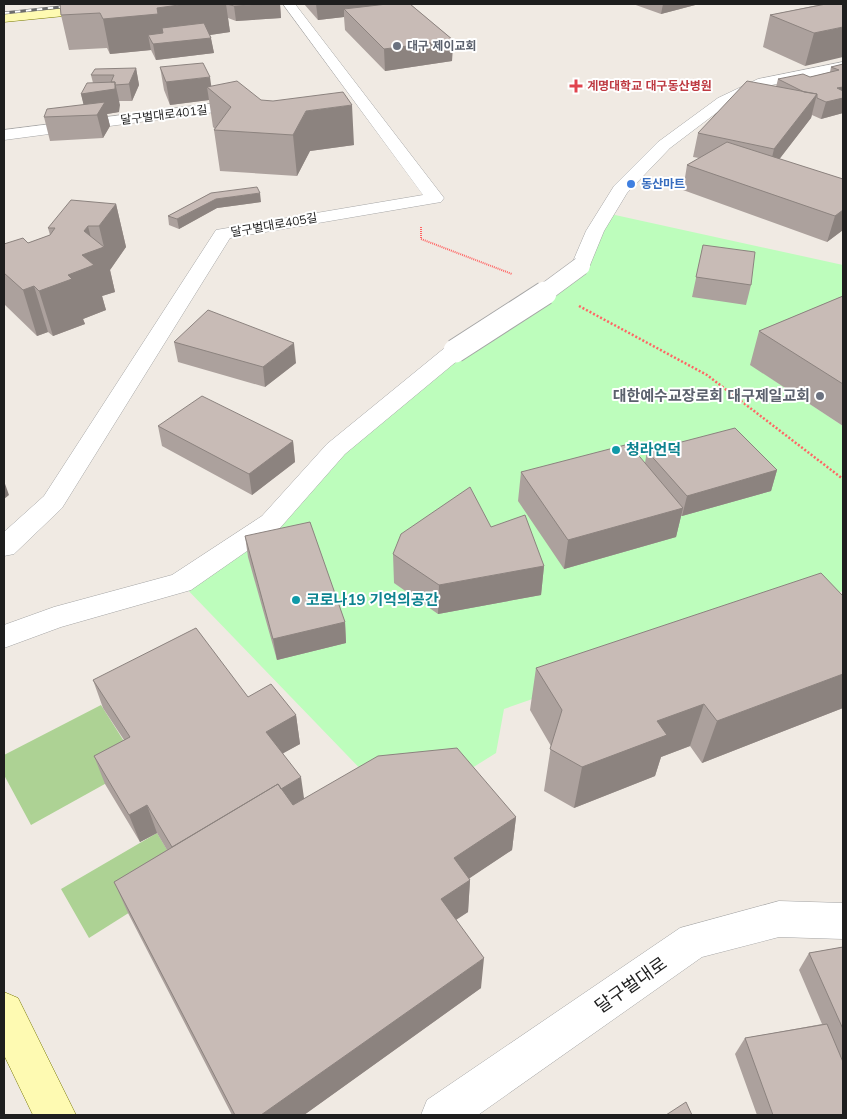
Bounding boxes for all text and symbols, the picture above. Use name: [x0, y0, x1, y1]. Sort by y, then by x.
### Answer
place label: 대구 제이교회: [407, 38, 477, 53]
marker: 대구 제이교회: [391, 40, 403, 52]
place label: 계명대학교 대구동산병원: [587, 78, 712, 93]
marker: 계명대학교 대구동산병원: [569, 79, 583, 93]
street label: 달구벌대로401길: [119, 102, 208, 127]
place label: 동산마트: [641, 176, 685, 191]
marker: 동산마트: [625, 178, 637, 190]
street label: 달구벌대로405길: [229, 209, 318, 240]
place label: 대한예수교장로회 대구제일교회: [613, 386, 810, 405]
marker: 대한예수교장로회 대구제일교회: [814, 390, 826, 402]
place label: 청라언덕: [626, 440, 681, 459]
marker: 청라언덕: [610, 444, 622, 456]
place label: 코로나19 기억의공간: [306, 590, 439, 609]
marker: 코로나19 기억의공간: [290, 594, 302, 606]
street label: 달구벌대로: [590, 951, 671, 1018]

